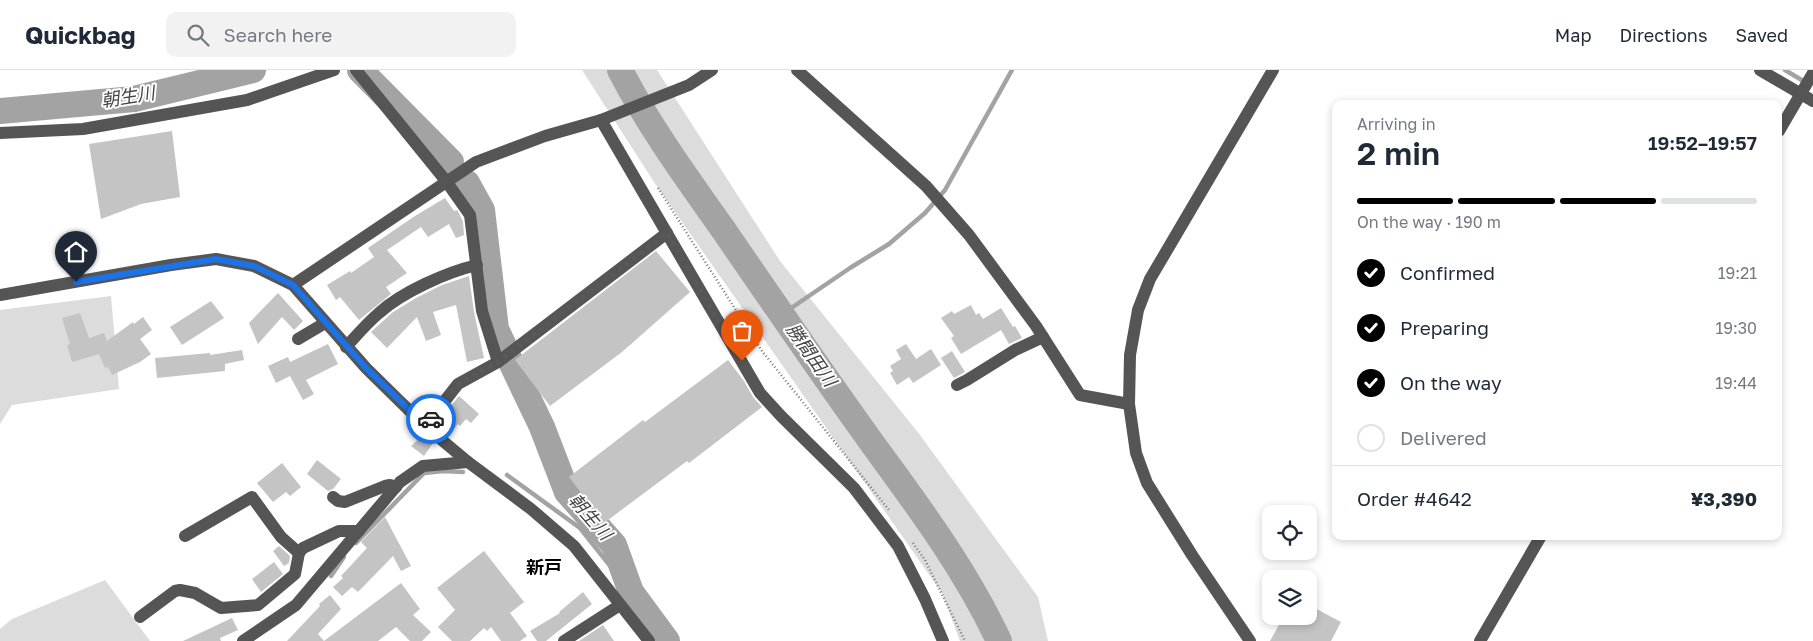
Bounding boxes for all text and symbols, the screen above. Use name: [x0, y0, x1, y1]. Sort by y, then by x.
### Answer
search box: [166, 12, 516, 57]
text: Quickbag: [25, 20, 136, 49]
icon: search: [184, 21, 212, 49]
text: Search here: [224, 23, 332, 46]
text: Map: [1555, 24, 1591, 46]
text: Directions: [1619, 24, 1707, 46]
text: Saved: [1735, 24, 1788, 46]
water label: 朝生川: [99, 81, 158, 111]
text: Arriving in: [1357, 114, 1436, 134]
text: 19:52–19:57: [1648, 131, 1757, 154]
text: 2 min: [1357, 134, 1440, 172]
text: On the way · 190 m: [1357, 212, 1501, 232]
pin: [55, 231, 97, 282]
icon: home: [62, 238, 90, 266]
icon: check: [1357, 259, 1385, 287]
text: Confirmed: [1400, 261, 1495, 284]
text: 19:21: [1718, 263, 1757, 283]
pin: [721, 310, 763, 361]
icon: check: [1357, 314, 1385, 342]
text: Preparing: [1400, 316, 1489, 339]
icon: bag: [728, 317, 756, 345]
text: 19:30: [1715, 318, 1757, 338]
water label: 勝間田川: [782, 319, 843, 392]
icon: check: [1357, 369, 1385, 397]
text: On the way: [1400, 371, 1502, 394]
text: 19:44: [1715, 373, 1757, 393]
courier: [406, 394, 456, 444]
icon: car: [417, 405, 445, 433]
text: Delivered: [1400, 426, 1487, 449]
text: Order #4642: [1357, 487, 1472, 510]
text: ¥3,390: [1691, 487, 1757, 510]
water label: 朝生川: [565, 489, 618, 545]
map controls: [1262, 505, 1317, 625]
button: locate: [1262, 505, 1317, 560]
district label: 新戸: [526, 556, 562, 578]
button: layers: [1262, 570, 1317, 625]

